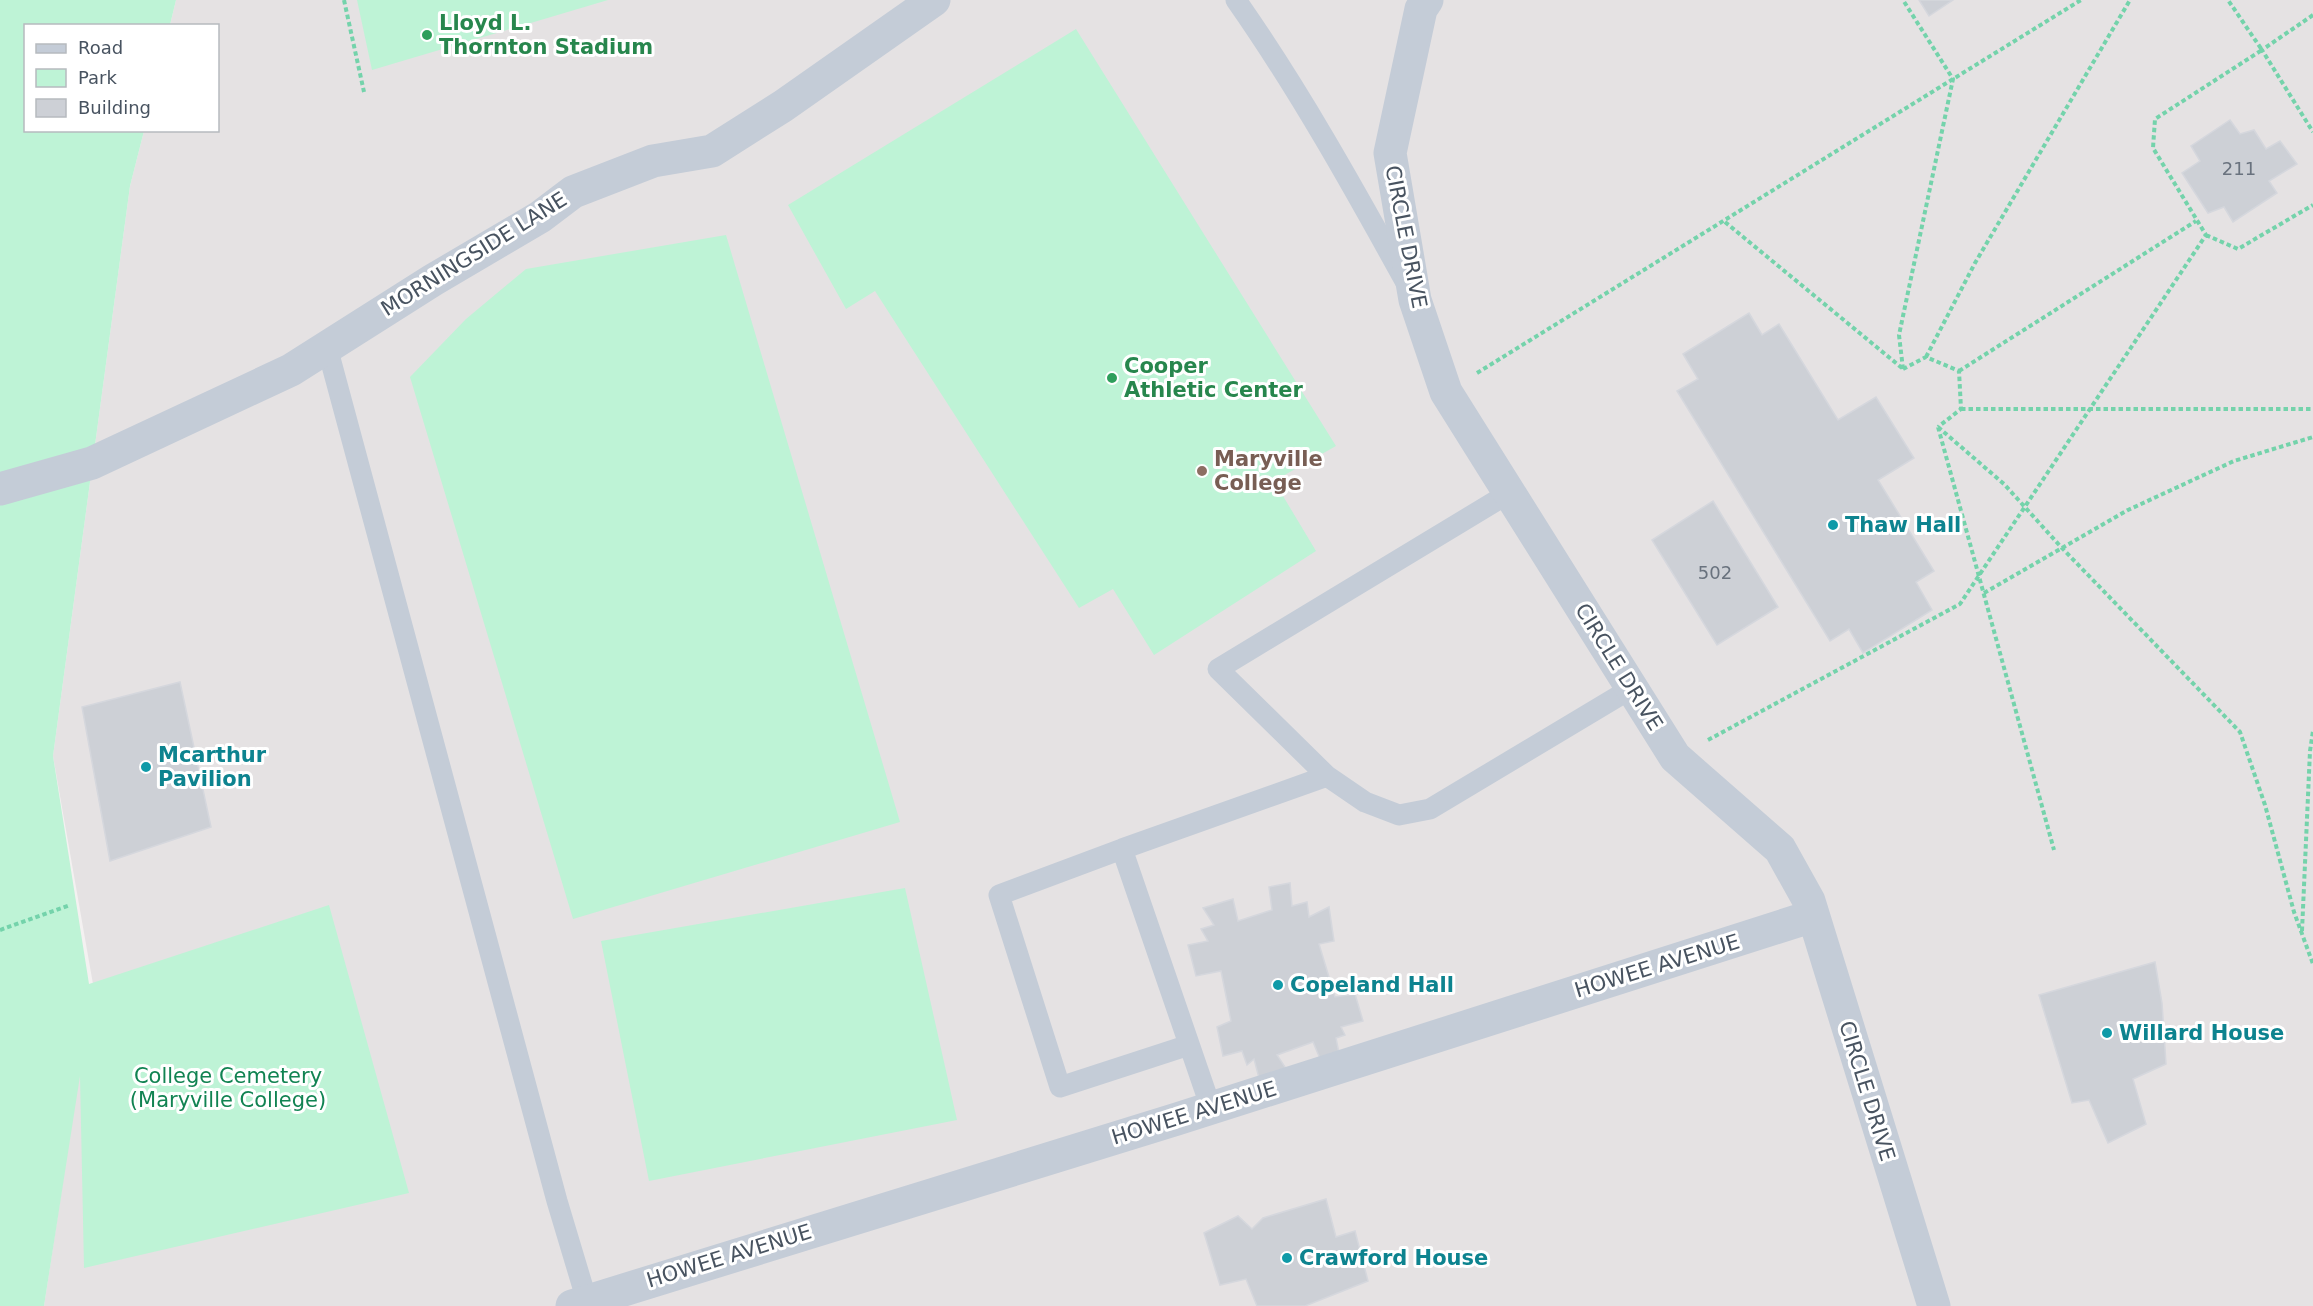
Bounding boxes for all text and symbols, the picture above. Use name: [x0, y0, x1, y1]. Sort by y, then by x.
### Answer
place label: Lloyd L. Thornton Stadium: [439, 11, 653, 59]
legend: [24, 24, 219, 132]
marker: Lloyd L. Thornton Stadium: [420, 28, 434, 42]
text: Road: [78, 37, 123, 58]
text: Park: [78, 67, 117, 88]
text: Building: [78, 97, 151, 118]
house number: 211: [2222, 158, 2256, 179]
street label: CIRCLE DRIVE: [1380, 163, 1432, 311]
street label: MORNINGSIDE LANE: [377, 187, 571, 321]
place label: Cooper Athletic Center: [1124, 354, 1304, 402]
marker: Cooper Athletic Center: [1105, 371, 1119, 385]
place label: Maryville College: [1214, 447, 1323, 495]
marker: Maryville College: [1195, 464, 1209, 478]
place label: Thaw Hall: [1845, 513, 1961, 537]
marker: Thaw Hall: [1826, 518, 1840, 532]
house number: 502: [1698, 562, 1732, 583]
street label: CIRCLE DRIVE: [1570, 599, 1668, 735]
place label: Mcarthur Pavilion: [158, 743, 267, 791]
marker: Mcarthur Pavilion: [139, 760, 153, 774]
street label: HOWEE AVENUE: [1572, 929, 1742, 1003]
place label: Copeland Hall: [1290, 973, 1454, 997]
marker: Copeland Hall: [1271, 978, 1285, 992]
street label: CIRCLE DRIVE: [1834, 1018, 1900, 1164]
place label: Willard House: [2119, 1021, 2284, 1045]
marker: Willard House: [2100, 1026, 2114, 1040]
park label: College Cemetery (Maryville College): [130, 1064, 326, 1112]
street label: HOWEE AVENUE: [1109, 1076, 1279, 1150]
street label: HOWEE AVENUE: [644, 1219, 814, 1293]
place label: Crawford House: [1299, 1246, 1488, 1270]
marker: Crawford House: [1280, 1251, 1294, 1265]

